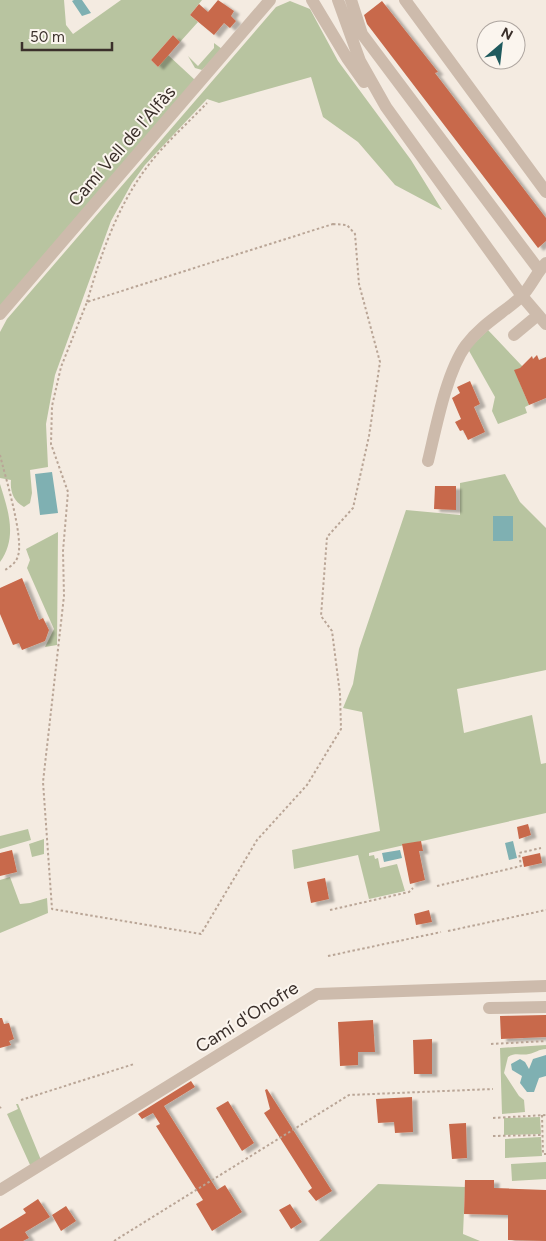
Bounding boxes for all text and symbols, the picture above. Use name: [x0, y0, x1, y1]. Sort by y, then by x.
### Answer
scale bar: [22, 20, 112, 52]
north arrow: [476, 20, 526, 70]
text: N: [498, 24, 516, 44]
text: 50 m: [30, 28, 65, 46]
street label: Camí Vell de l'Alfàs: [64, 81, 180, 211]
street label: Camí d'Onofre: [191, 977, 303, 1057]

